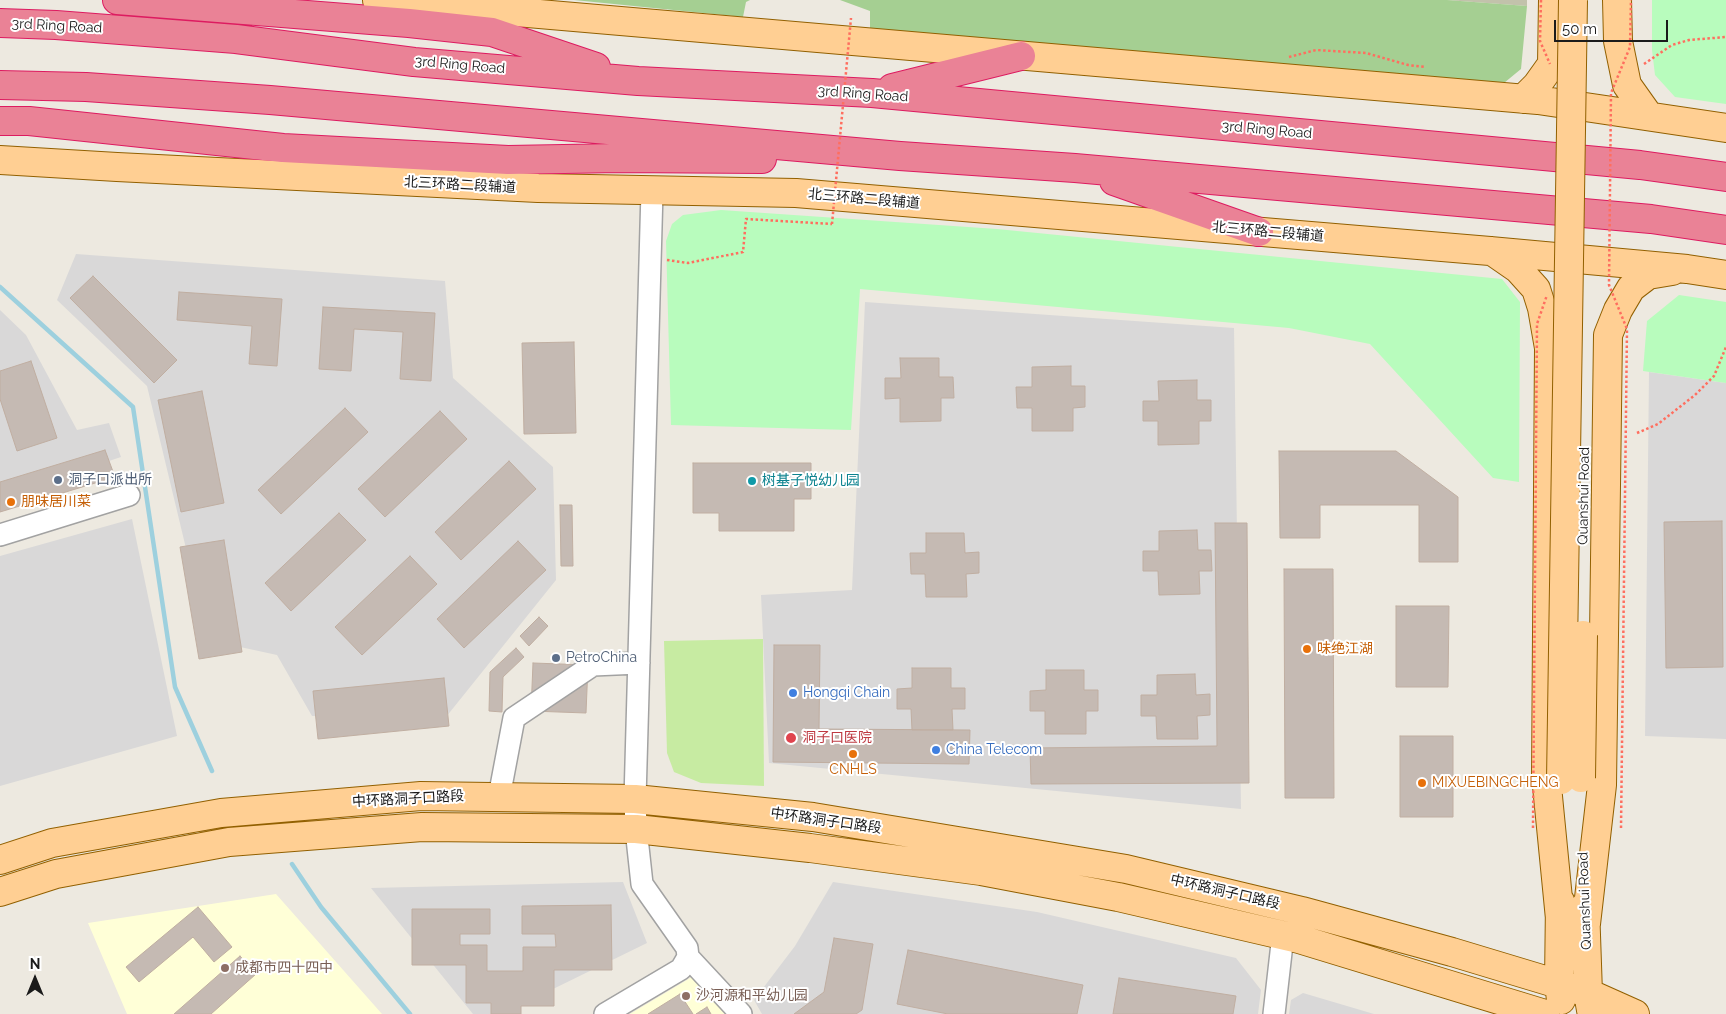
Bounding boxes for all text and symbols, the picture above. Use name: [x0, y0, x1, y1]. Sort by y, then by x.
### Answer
scale bar: [1556, 10, 1670, 42]
street label: 3rd Ring Road: [11, 15, 103, 37]
text: 50 m: [1562, 20, 1597, 38]
street label: 3rd Ring Road: [414, 53, 506, 77]
street label: 3rd Ring Road: [817, 82, 909, 106]
street label: 3rd Ring Road: [1221, 118, 1313, 142]
street label: 北三环路二段辅道: [404, 174, 516, 196]
street label: 北三环路二段辅道: [807, 186, 921, 212]
street label: 北三环路二段辅道: [1211, 219, 1325, 245]
street label: Quanshui Road: [1575, 447, 1593, 545]
place label: 洞子口派出所: [68, 472, 152, 488]
place label: 树基子悦幼儿园: [762, 473, 860, 489]
marker: 洞子口派出所: [52, 474, 64, 486]
marker: 树基子悦幼儿园: [746, 475, 758, 487]
place label: 朋味居川菜: [21, 494, 91, 510]
marker: 朋味居川菜: [5, 496, 17, 508]
place label: 味绝江湖: [1317, 641, 1373, 657]
marker: 味绝江湖: [1301, 643, 1313, 655]
place label: PetroChina: [566, 650, 637, 666]
marker: PetroChina: [550, 652, 562, 664]
place label: Hongqi Chain: [803, 685, 890, 701]
marker: Hongqi Chain: [787, 687, 799, 699]
place label: 洞子口医院: [802, 730, 872, 746]
marker: 洞子口医院: [784, 731, 798, 745]
place label: China Telecom: [946, 742, 1042, 758]
marker: China Telecom: [930, 744, 942, 756]
marker: CNHLS: [847, 748, 859, 760]
place label: CNHLS: [829, 762, 877, 778]
place label: MIXUEBINGCHENG: [1432, 775, 1559, 791]
marker: MIXUEBINGCHENG: [1416, 777, 1428, 789]
street label: 中环路洞子口路段: [352, 788, 464, 810]
street label: 中环路洞子口路段: [769, 805, 883, 837]
street label: Quanshui Road: [1575, 852, 1595, 950]
street label: 中环路洞子口路段: [1169, 871, 1281, 913]
north arrow: [10, 954, 60, 1004]
text: N: [30, 956, 40, 972]
place label: 成都市四十四中: [235, 960, 333, 976]
marker: 成都市四十四中: [219, 962, 231, 974]
place label: 沙河源和平幼儿园: [696, 988, 808, 1004]
marker: 沙河源和平幼儿园: [680, 990, 692, 1002]

